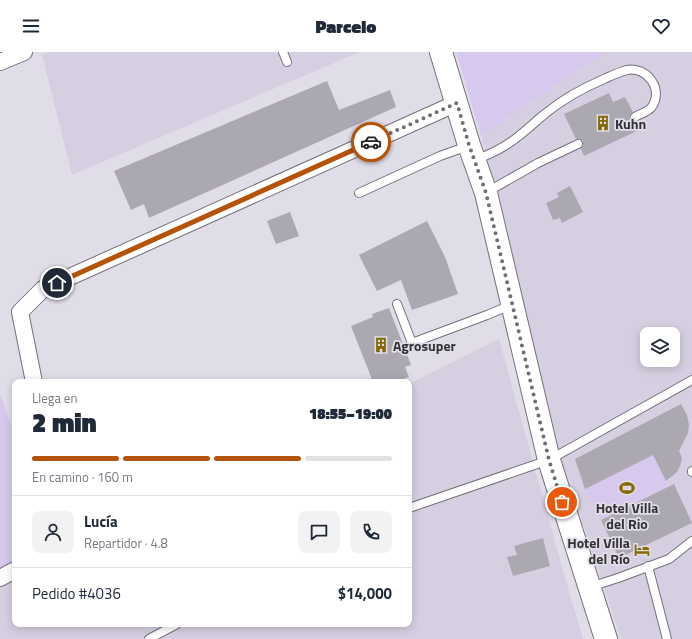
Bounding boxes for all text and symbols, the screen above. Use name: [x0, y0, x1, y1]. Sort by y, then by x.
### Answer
text: Parcelo: [316, 13, 376, 40]
icon: menu: [20, 15, 42, 37]
icon: heart: [650, 15, 672, 37]
place label: Kuhn: [615, 113, 646, 134]
building icon: Kuhn: [594, 114, 612, 132]
courier: [351, 122, 391, 162]
icon: car: [360, 131, 382, 153]
pin: [40, 266, 74, 300]
icon: home: [46, 272, 68, 294]
map controls: [640, 327, 680, 367]
button: layers: [640, 327, 680, 367]
place label: Agrosuper: [393, 335, 456, 356]
building icon: Agrosuper: [372, 336, 390, 354]
text: Llega en: [32, 388, 77, 408]
text: 18:55–19:00: [309, 402, 392, 425]
text: 2 min: [32, 403, 97, 442]
text: En camino · 160 m: [32, 467, 133, 487]
sports icon: Hotel Villa del Rio: [618, 479, 636, 497]
pin: [545, 485, 579, 519]
icon: bag: [551, 491, 573, 513]
place label: Hotel Villa del Rio: [596, 497, 658, 534]
text: Lucía: [84, 510, 118, 533]
button: person: [32, 511, 74, 553]
button: chat: [298, 511, 340, 553]
button: phone: [350, 511, 392, 553]
place label: Hotel Villa del Río: [567, 532, 630, 569]
text: Repartidor · 4.8: [84, 533, 168, 553]
hotel icon: Hotel Villa del Río: [633, 541, 651, 559]
text: Pedido #4036: [32, 582, 121, 605]
text: $14,000: [338, 582, 392, 605]

